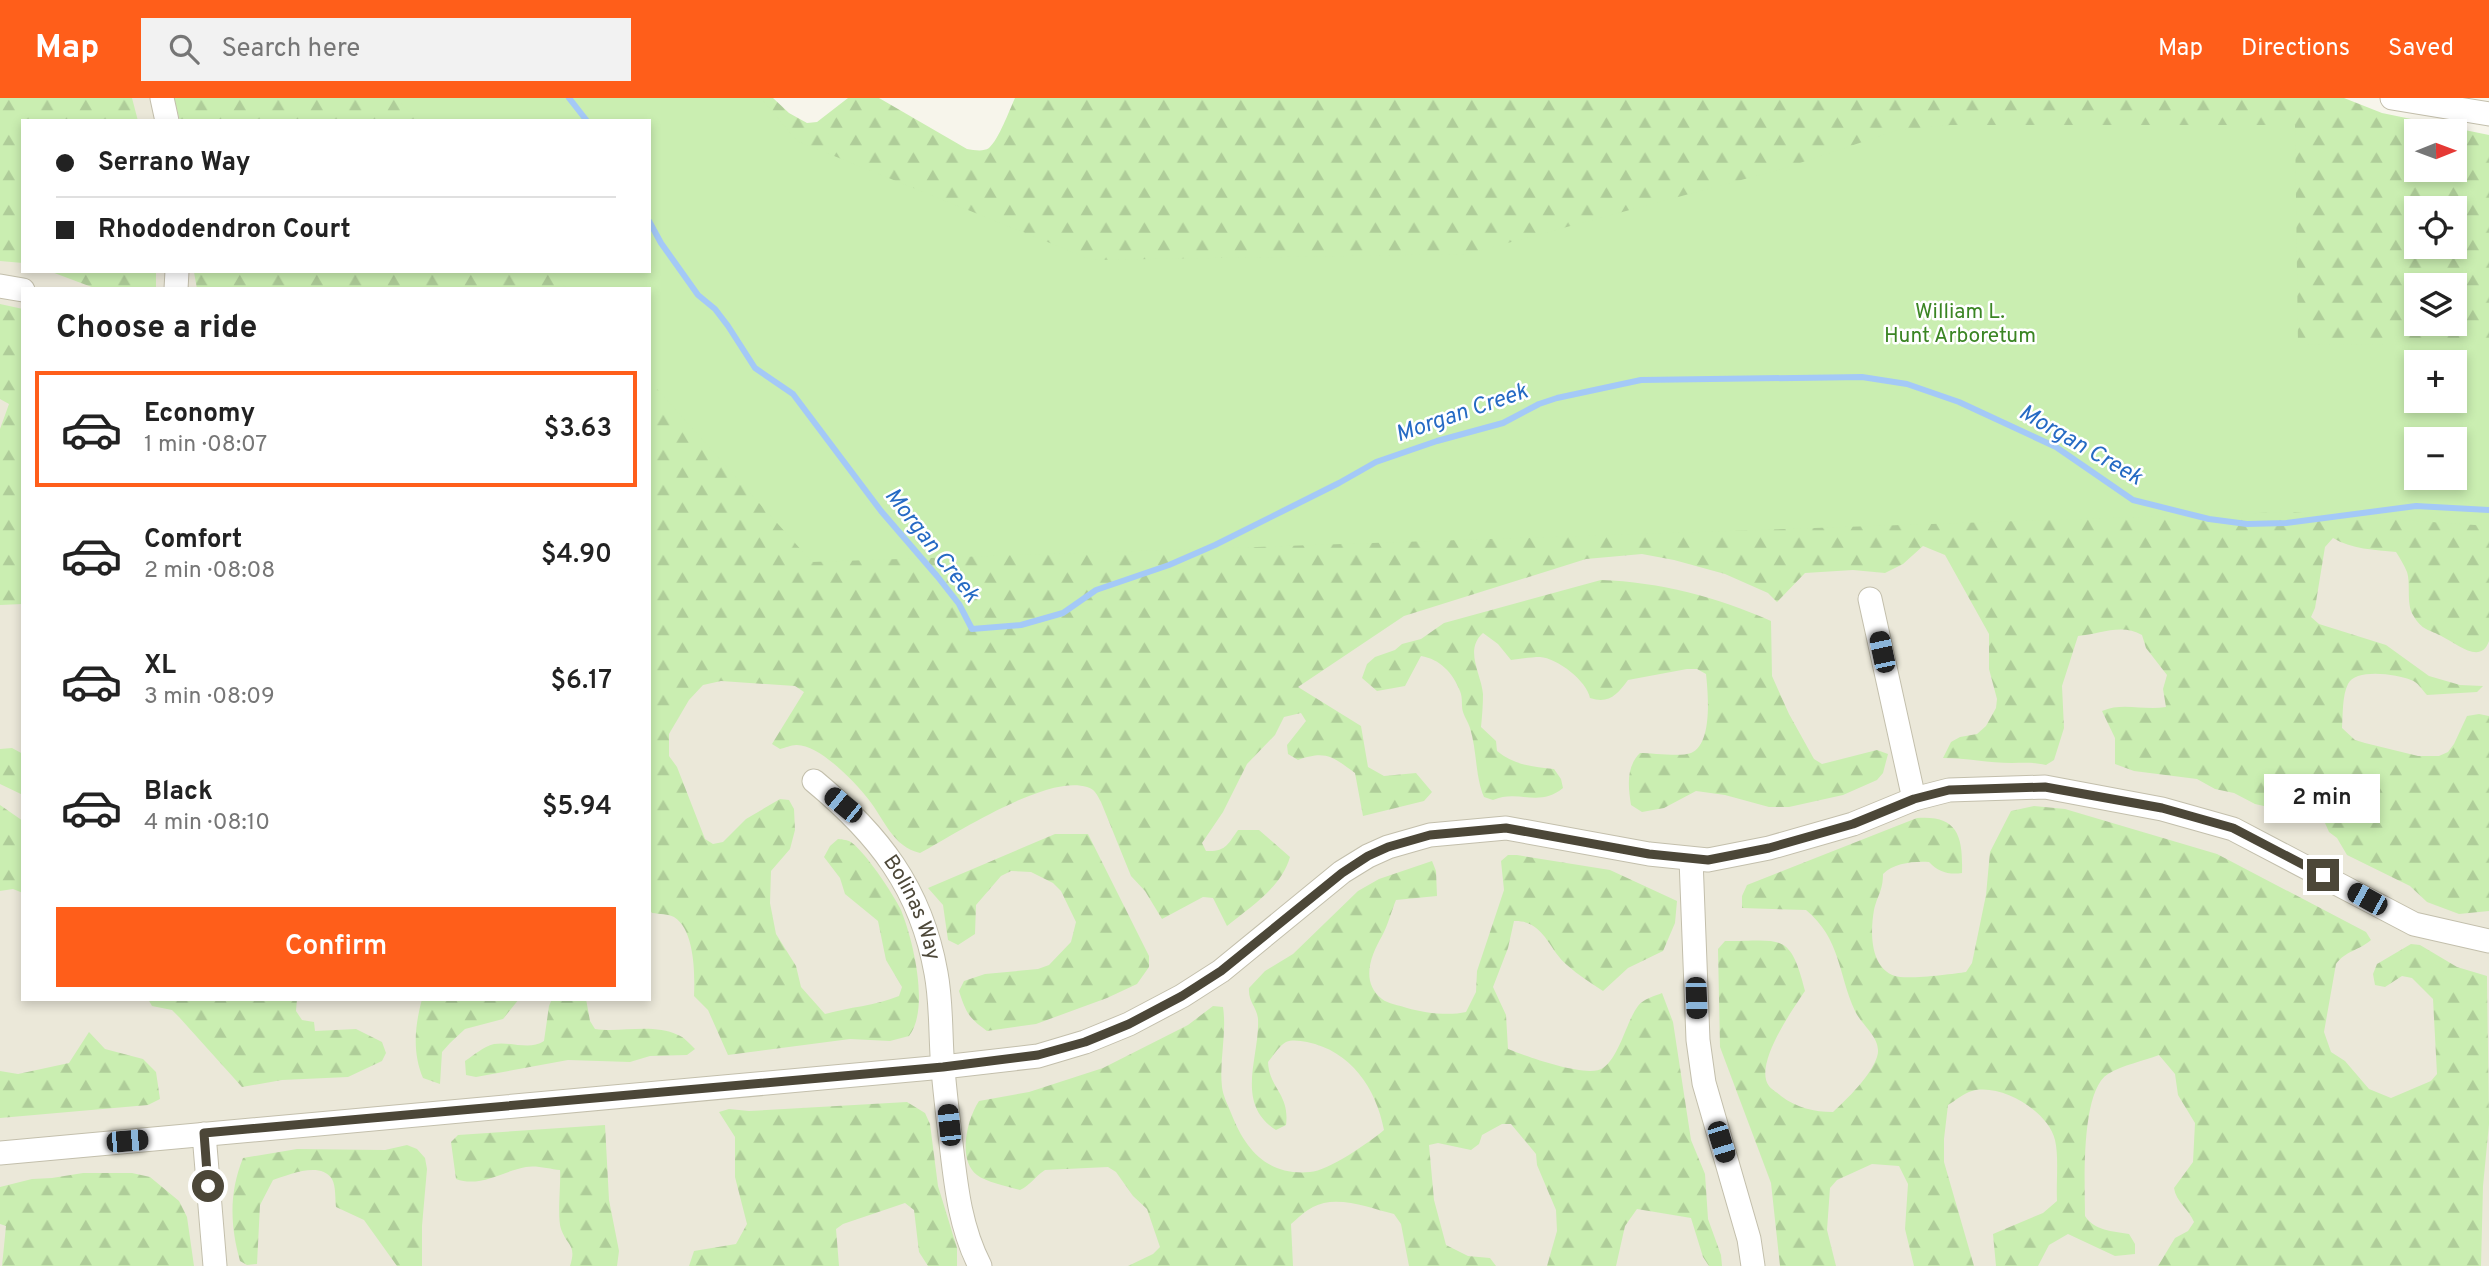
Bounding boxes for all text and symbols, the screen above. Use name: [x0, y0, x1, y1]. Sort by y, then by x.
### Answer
search box: [141, 18, 631, 81]
text: Map: [35, 28, 99, 70]
icon: search: [165, 30, 203, 68]
text: Search here: [221, 33, 360, 66]
text: Map: [2158, 34, 2203, 64]
text: Directions: [2241, 34, 2350, 64]
text: Saved: [2388, 34, 2454, 64]
north arrow: [2404, 119, 2468, 182]
map controls: [2404, 119, 2467, 490]
text: Serrano Way: [98, 147, 251, 180]
button: locate: [2404, 196, 2467, 259]
text: Rhododendron Court: [98, 214, 351, 247]
button: layers: [2404, 273, 2467, 336]
park label: William L. Hunt Arboretum: [1884, 299, 2036, 350]
text: Choose a ride: [56, 309, 257, 349]
button: +: [2404, 350, 2467, 413]
water label: Morgan Creek: [1392, 378, 1532, 450]
icon: car: [60, 398, 123, 461]
text: Economy: [144, 398, 255, 431]
water label: Morgan Creek: [2013, 399, 2147, 493]
text: $3.63: [544, 413, 612, 446]
button: −: [2404, 427, 2467, 490]
text: 1 min · 08:07: [144, 431, 267, 460]
water label: Morgan Creek: [877, 483, 985, 610]
icon: car: [60, 524, 123, 587]
text: Comfort: [144, 524, 242, 557]
text: $4.90: [541, 539, 612, 572]
text: 2 min · 08:08: [144, 557, 275, 586]
car: [1868, 629, 1897, 675]
icon: car: [60, 650, 123, 713]
text: XL: [144, 650, 176, 683]
text: $6.17: [551, 665, 612, 698]
text: 3 min · 08:09: [144, 683, 275, 712]
callout: 2 min: [2265, 774, 2381, 822]
icon: car: [60, 776, 123, 839]
text: Black: [144, 776, 213, 809]
car: [821, 784, 866, 826]
text: 2 min: [2292, 784, 2352, 813]
text: $5.94: [542, 791, 612, 824]
text: 4 min · 08:10: [144, 809, 270, 838]
street label: Bolinas Way: [877, 850, 947, 963]
route end: [2307, 859, 2339, 891]
car: [2344, 880, 2391, 918]
button: Confirm: [56, 907, 616, 987]
car: [1685, 977, 1708, 1019]
car: [937, 1103, 962, 1147]
car: [1705, 1119, 1738, 1165]
car: [106, 1129, 149, 1153]
route start: [192, 1170, 224, 1202]

